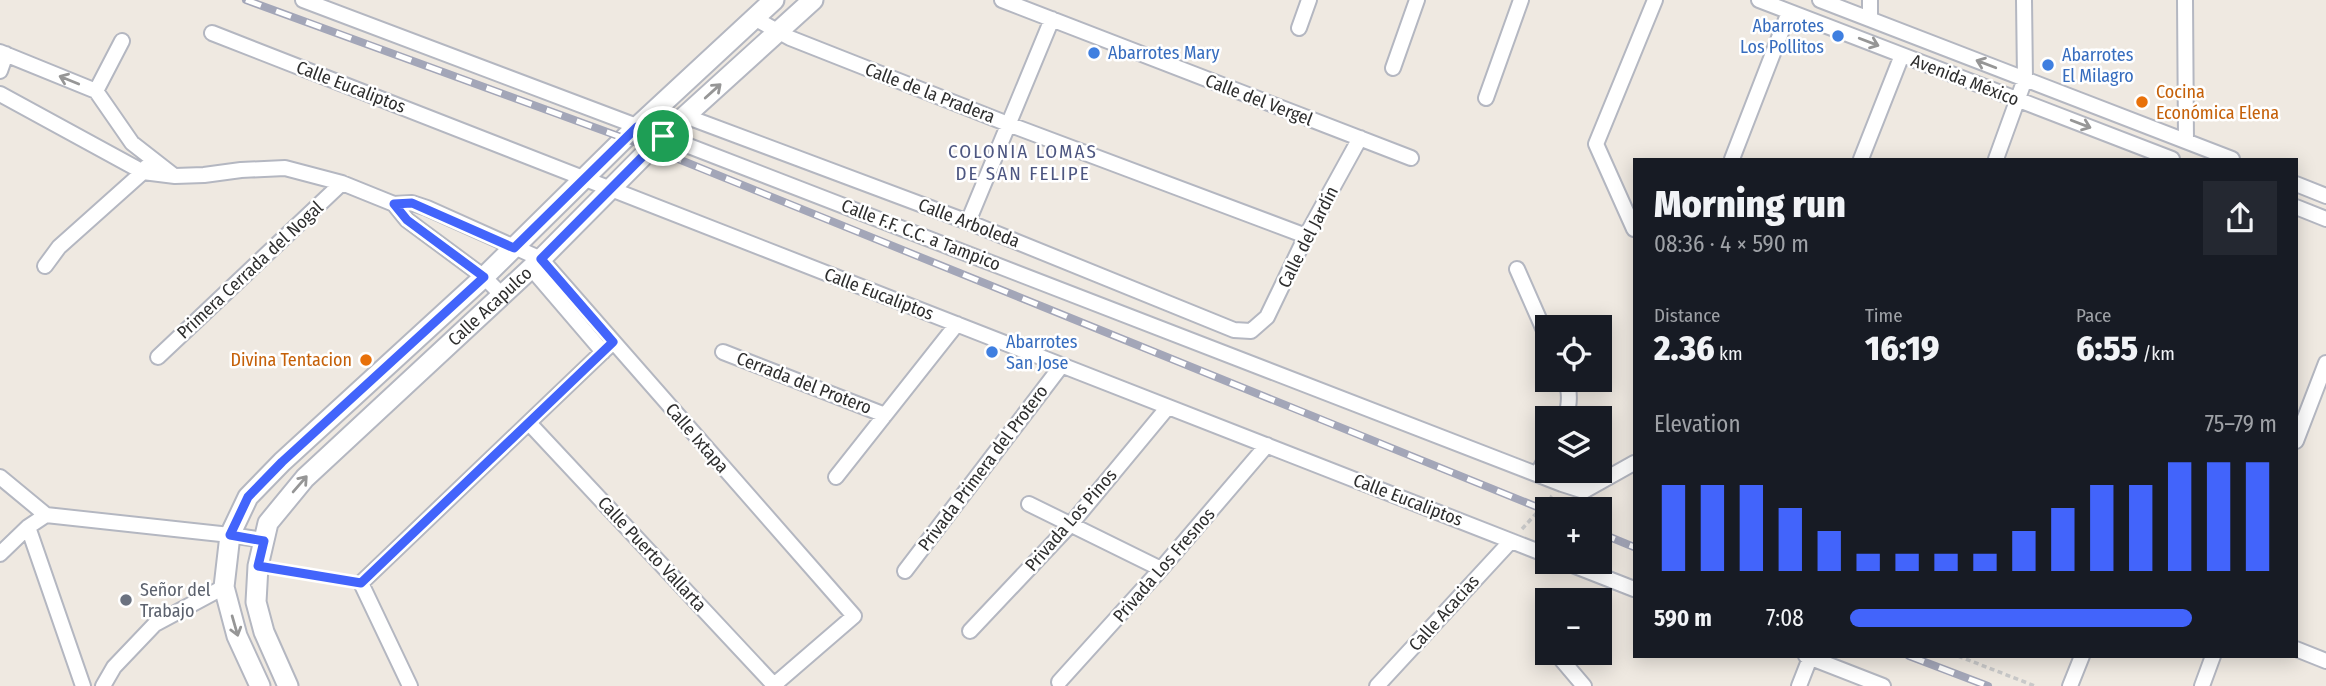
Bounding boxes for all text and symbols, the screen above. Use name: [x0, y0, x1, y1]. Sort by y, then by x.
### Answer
place label: Abarrotes Los Pollitos: [1740, 15, 1824, 58]
marker: Abarrotes Los Pollitos: [1830, 28, 1846, 44]
one-way arrow: [1857, 37, 1879, 50]
place label: Abarrotes Mary: [1108, 42, 1220, 64]
place label: Abarrotes El Milagro: [2062, 44, 2134, 87]
marker: Abarrotes Mary: [1086, 45, 1102, 61]
street label: Avenida México: [1908, 49, 2022, 111]
street label: Calle Eucaliptos: [293, 56, 409, 118]
one-way arrow: [1975, 57, 1997, 69]
marker: Abarrotes El Milagro: [2040, 57, 2056, 73]
street label: Calle de la Pradera: [862, 58, 998, 128]
street label: Calle del Vergel: [1202, 69, 1316, 131]
one-way arrow: [58, 72, 80, 85]
place label: Cocina Económica Elena: [2156, 81, 2279, 124]
one-way arrow: [704, 82, 721, 99]
marker: Cocina Económica Elena: [2134, 94, 2150, 110]
pin: [633, 106, 693, 166]
icon: arrive: [644, 117, 682, 155]
one-way arrow: [2069, 119, 2091, 132]
district label: COLONIA LOMAS DE SAN FELIPE: [948, 140, 1098, 185]
text: Morning run: [1654, 181, 1846, 227]
button: share: [2203, 181, 2277, 255]
street label: Calle del Jardín: [1273, 183, 1343, 291]
street label: Calle F.F. C.C. a Tampico: [838, 194, 1004, 276]
street label: Calle Arboleda: [915, 194, 1023, 252]
street label: Primera Cerrada del Nogal: [172, 196, 328, 344]
text: 08:36 · 4 × 590 m: [1654, 230, 1809, 258]
street label: Calle Acapulco: [443, 262, 537, 351]
street label: Calle Eucaliptos: [821, 263, 937, 325]
text: Distance: [1654, 304, 1721, 327]
text: Time: [1865, 304, 1903, 327]
text: Pace: [2076, 304, 2111, 327]
map controls: [1535, 315, 1612, 665]
button: locate: [1535, 315, 1612, 392]
text: 2.36: [1654, 327, 1715, 369]
text: 16:19: [1865, 327, 1939, 369]
text: 6:55: [2076, 327, 2138, 369]
place label: Abarrotes San Jose: [1006, 331, 1078, 374]
text: km: [1715, 342, 1743, 365]
text: /km: [2138, 342, 2175, 365]
marker: Abarrotes San Jose: [984, 344, 1000, 360]
street label: Cerrada del Protero: [733, 347, 875, 419]
place label: Divina Tentacion: [230, 349, 352, 371]
marker: Divina Tentacion: [358, 352, 374, 368]
street label: Privada Primera del Protero: [913, 381, 1053, 555]
street label: Calle Ixtapa: [661, 398, 733, 478]
button: layers: [1535, 406, 1612, 483]
text: Elevation: [1654, 410, 1741, 438]
text: 75–79 m: [2205, 410, 2277, 438]
street label: Privada Los Pinos: [1020, 464, 1122, 576]
street label: Calle Eucaliptos: [1350, 469, 1466, 531]
one-way arrow: [292, 476, 308, 494]
street label: Calle Puerto Vallarta: [593, 492, 711, 616]
button: +: [1535, 497, 1612, 574]
street label: Privada Los Fresnos: [1108, 503, 1220, 627]
street label: Calle Acacias: [1404, 570, 1484, 656]
place label: Señor del Trabajo: [140, 579, 211, 622]
button: −: [1535, 588, 1612, 665]
marker: Señor del Trabajo: [118, 592, 134, 608]
text: 590 m: [1654, 604, 1712, 632]
text: 7:08: [1766, 604, 1804, 632]
one-way arrow: [229, 615, 242, 637]

